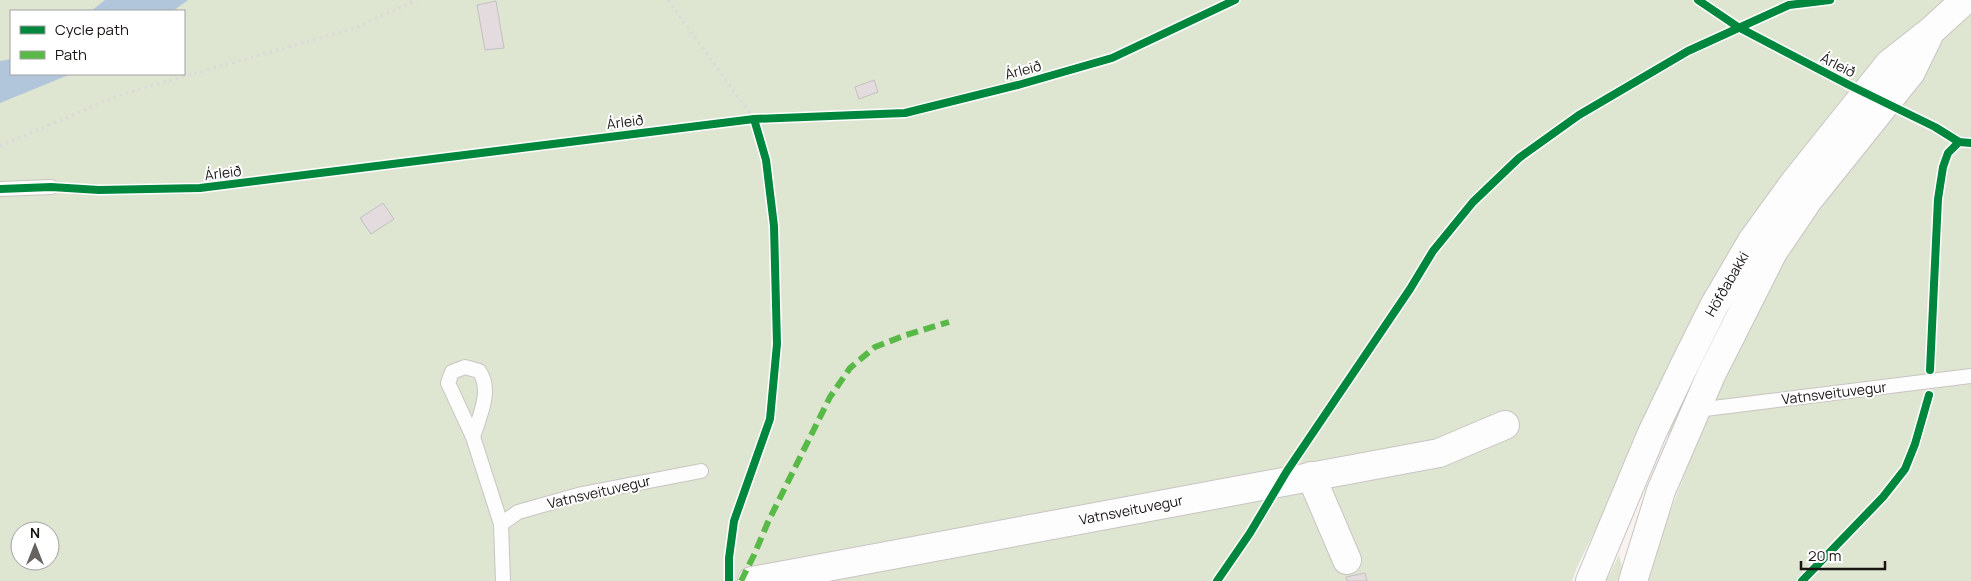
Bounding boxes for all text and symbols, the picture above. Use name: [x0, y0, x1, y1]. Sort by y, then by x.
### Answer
legend: [10, 10, 185, 75]
text: Cycle path: [55, 19, 129, 40]
text: Path: [55, 44, 87, 65]
street label: Árleið: [1818, 48, 1859, 81]
street label: Árleið: [1003, 56, 1043, 83]
street label: Árleið: [606, 110, 644, 133]
street label: Árleið: [204, 161, 242, 184]
street label: Höfðabakki: [1700, 248, 1753, 320]
street label: Vatnsveituvegur: [1780, 377, 1887, 408]
street label: Vatnsveituvegur: [545, 470, 652, 513]
street label: Vatnsveituvegur: [1077, 490, 1184, 529]
north arrow: [10, 521, 60, 571]
text: N: [30, 523, 40, 542]
scale bar: [1801, 538, 1885, 570]
text: 20 m: [1808, 545, 1841, 566]

